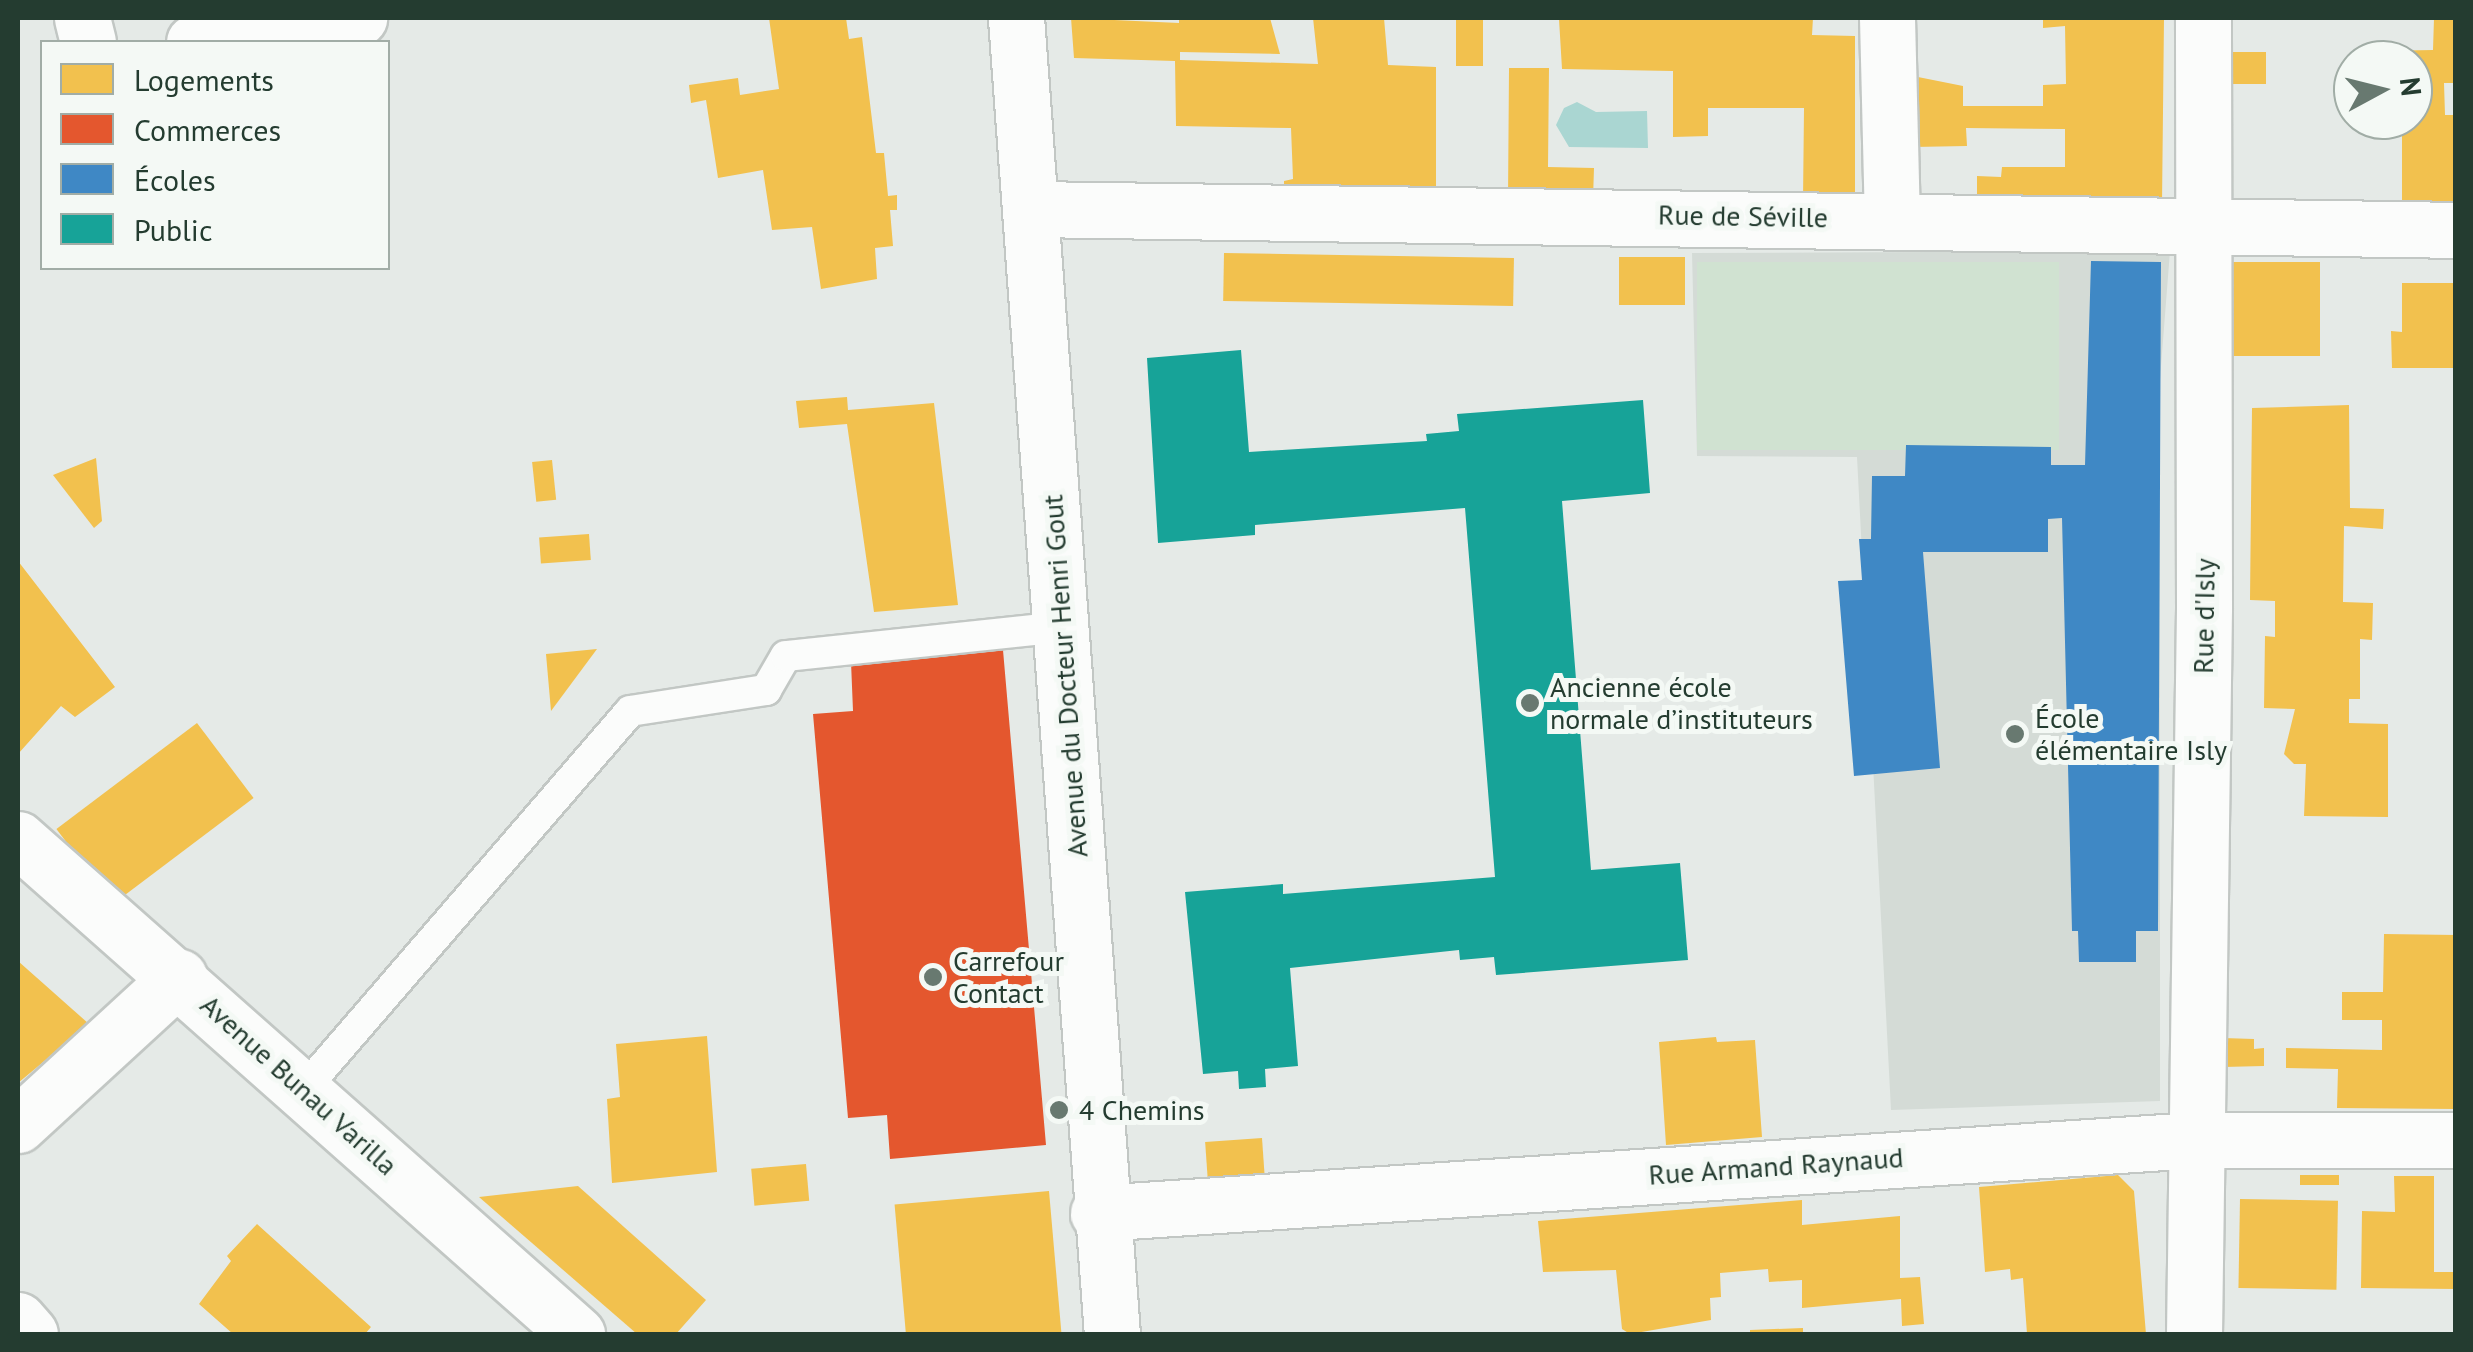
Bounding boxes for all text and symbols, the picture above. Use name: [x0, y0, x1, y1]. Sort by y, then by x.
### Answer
legend: [40, 40, 390, 270]
north arrow: [2333, 40, 2433, 140]
text: Logements: [134, 60, 274, 99]
text: N: [2392, 75, 2431, 98]
text: Commerces: [134, 110, 281, 149]
text: Écoles: [134, 160, 216, 199]
street label: Rue de Séville: [1658, 198, 1828, 234]
text: Public: [134, 210, 212, 249]
street label: Avenue du Docteur Henri Gout: [1036, 493, 1094, 859]
street label: Rue d'Isly: [2186, 558, 2222, 674]
place label: Ancienne école normale d’instituteurs: [1550, 670, 1813, 736]
marker: Ancienne école normale d’instituteurs: [1519, 692, 1541, 714]
place label: École élémentaire Isly: [2035, 701, 2227, 767]
marker: École élémentaire Isly: [2004, 723, 2026, 745]
place label: Carrefour Contact: [953, 944, 1064, 1010]
marker: Carrefour Contact: [922, 966, 944, 988]
street label: Avenue Bunau Varilla: [193, 988, 405, 1182]
place label: 4 Chemins: [1079, 1093, 1205, 1127]
marker: 4 Chemins: [1048, 1099, 1070, 1121]
street label: Rue Armand Raynaud: [1647, 1140, 1905, 1192]

